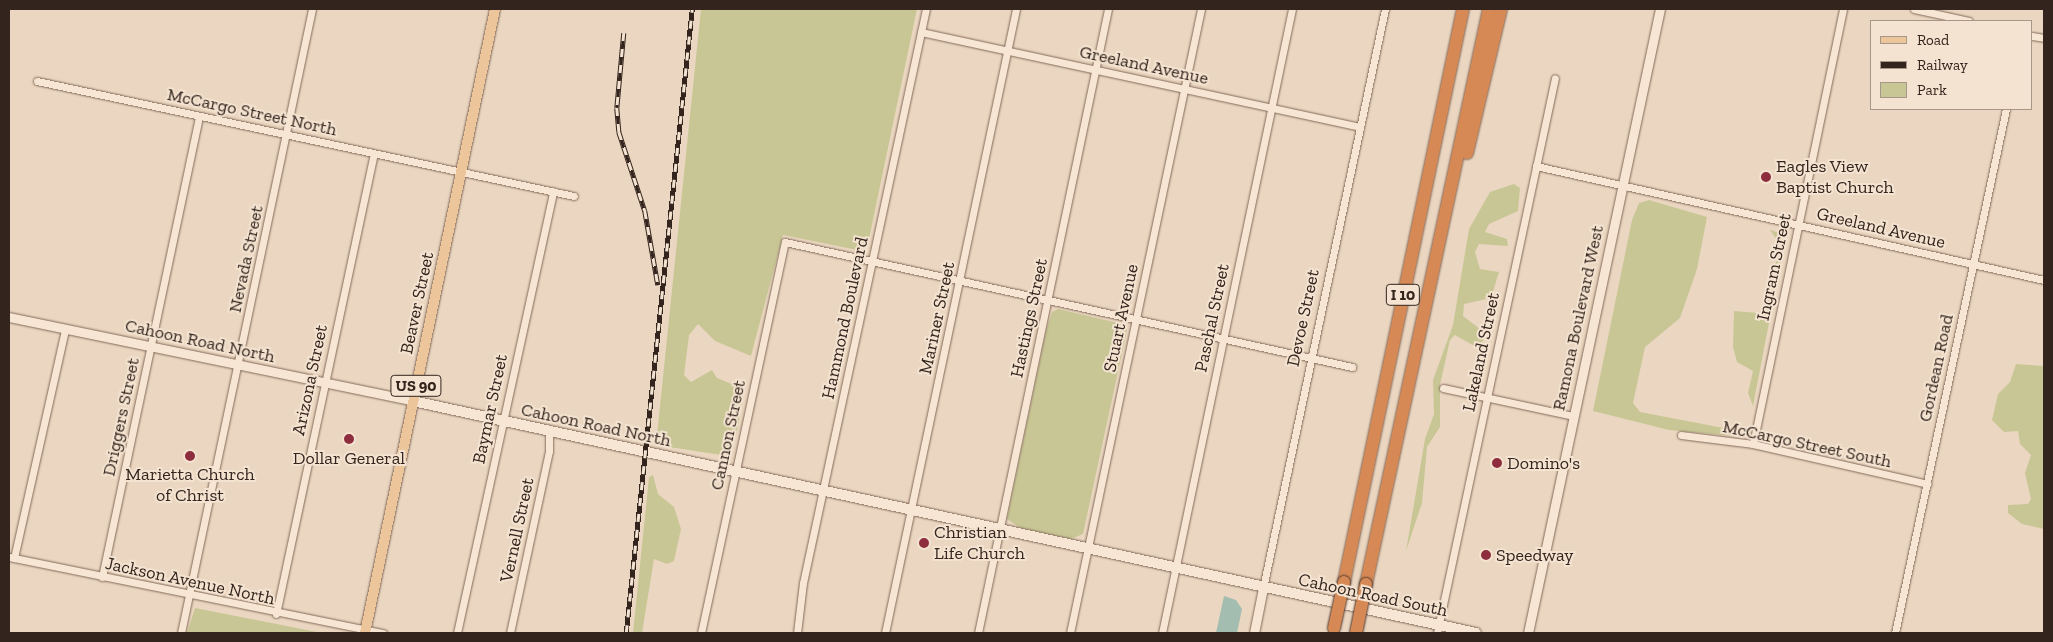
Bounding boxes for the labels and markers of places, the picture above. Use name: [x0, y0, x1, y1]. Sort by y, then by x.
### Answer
place label: Eagles View Baptist Church: [1776, 156, 1894, 198]
marker: Eagles View Baptist Church: [1760, 171, 1772, 183]
marker: Dollar General: [343, 433, 355, 445]
place label: Dollar General: [293, 447, 405, 469]
marker: Marietta Church of Christ: [184, 450, 196, 462]
place label: Domino's: [1507, 452, 1580, 474]
marker: Domino's: [1491, 457, 1503, 469]
place label: Marietta Church of Christ: [125, 464, 255, 506]
place label: Christian Life Church: [934, 522, 1025, 564]
marker: Christian Life Church: [918, 537, 930, 549]
place label: Speedway: [1496, 544, 1573, 566]
marker: Speedway: [1480, 549, 1492, 561]

